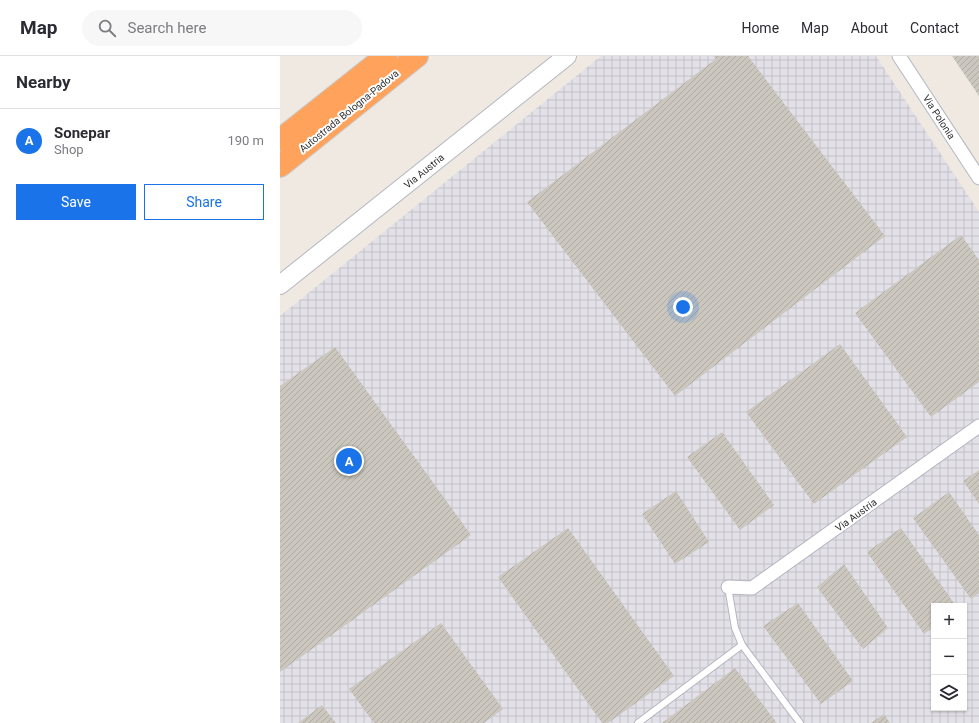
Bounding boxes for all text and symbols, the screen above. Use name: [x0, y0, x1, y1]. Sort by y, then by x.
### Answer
search box: [82, 10, 362, 46]
text: Map: [20, 16, 58, 39]
icon: search: [96, 17, 118, 39]
text: Search here: [128, 19, 206, 37]
text: Home: [741, 20, 779, 36]
text: Map: [801, 20, 829, 36]
text: About: [851, 20, 888, 36]
text: Contact: [910, 20, 959, 36]
street label: Autostrada Bologna-Padova: [297, 68, 401, 154]
text: Nearby: [16, 72, 71, 92]
street label: Via Polonia: [921, 93, 957, 141]
text: Sonepar: [54, 124, 110, 142]
text: A: [25, 133, 33, 148]
text: 190 m: [227, 133, 264, 148]
text: Shop: [54, 142, 84, 157]
street label: Via Austria: [402, 151, 446, 191]
button: Save: [16, 184, 136, 220]
button: Share: [144, 184, 264, 220]
your location: [673, 297, 693, 317]
pin: A: [336, 446, 362, 476]
street label: Via Austria: [833, 496, 879, 534]
map controls: [931, 603, 967, 711]
button: +: [931, 603, 967, 639]
button: −: [931, 639, 967, 675]
button: layers: [931, 675, 967, 711]

